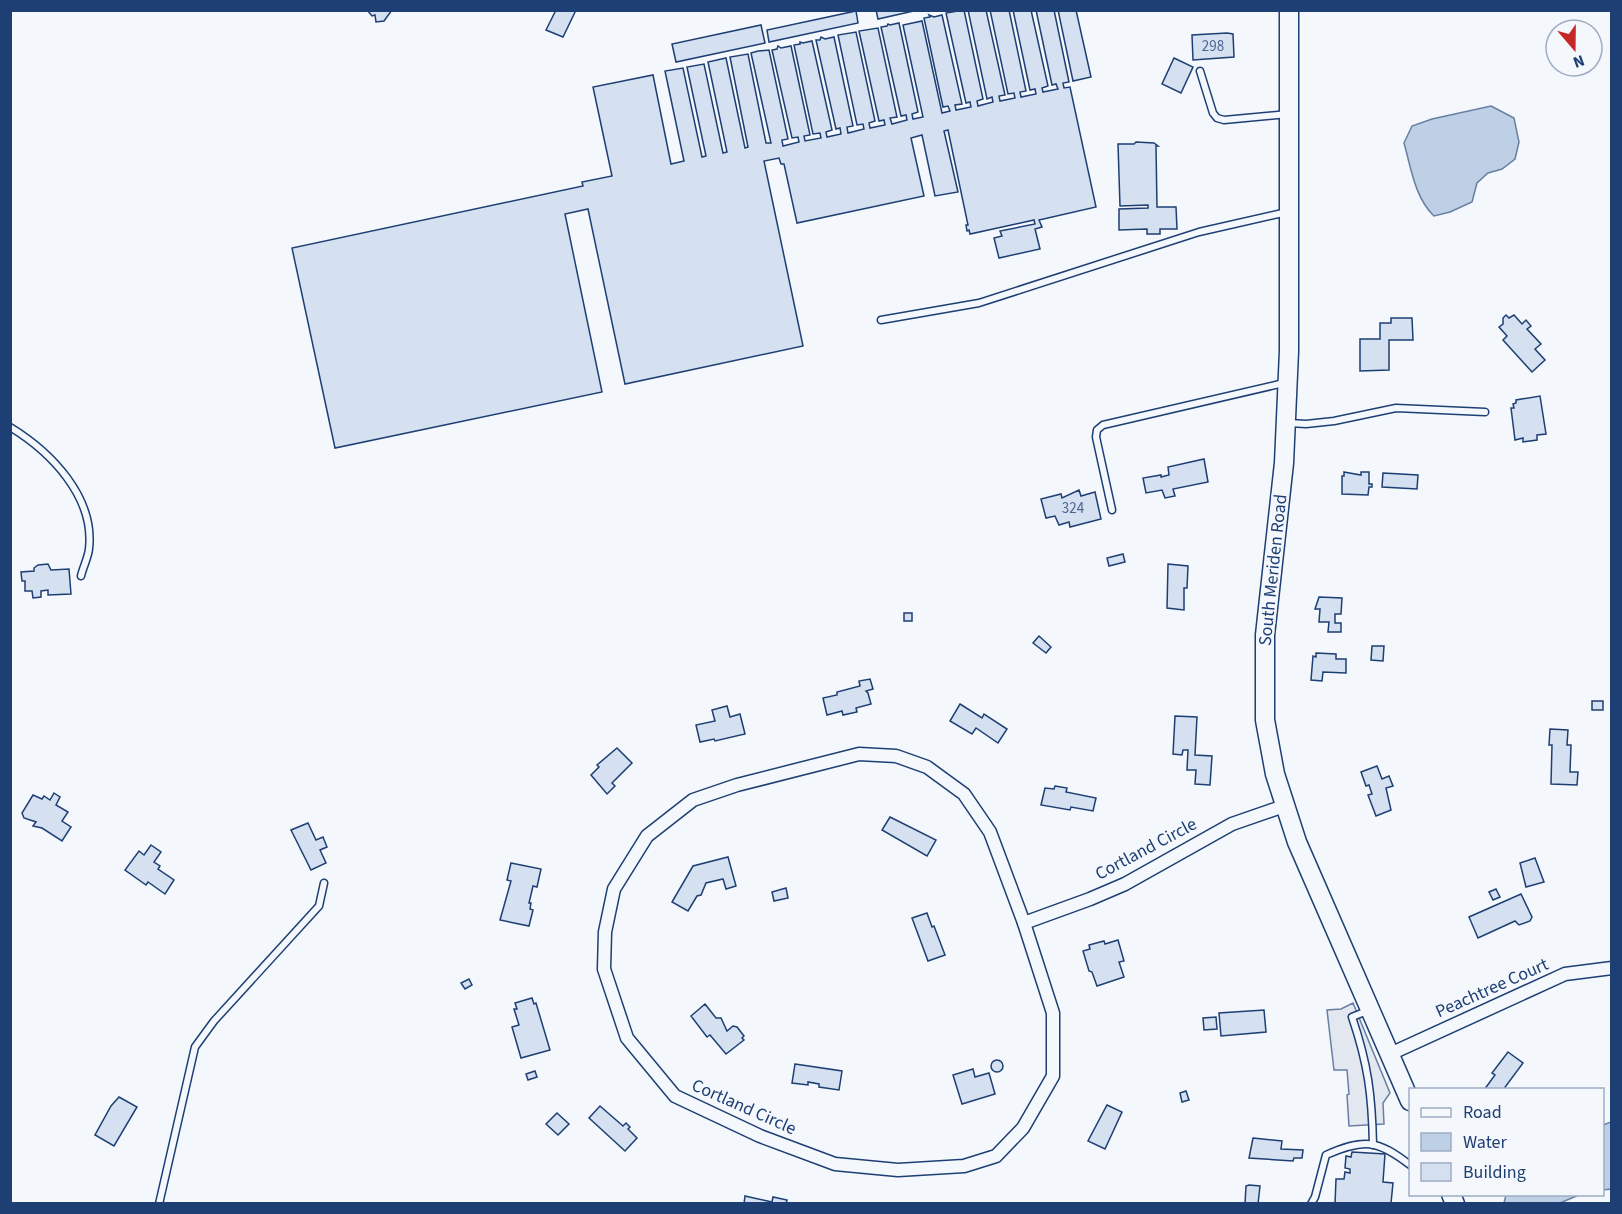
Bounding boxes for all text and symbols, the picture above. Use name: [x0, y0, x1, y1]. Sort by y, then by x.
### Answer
north arrow: [1544, 18, 1604, 78]
house number: 298: [1202, 36, 1224, 57]
text: N: [1570, 49, 1588, 73]
street label: South Meriden Road: [1253, 493, 1293, 647]
house number: 324: [1062, 498, 1085, 519]
street label: Cortland Circle: [1091, 812, 1201, 886]
street label: Peachtree Court: [1432, 952, 1552, 1024]
street label: Cortland Circle: [688, 1073, 800, 1141]
legend: [1409, 1088, 1604, 1196]
text: Road: [1463, 1100, 1502, 1125]
text: Water: [1463, 1130, 1507, 1155]
text: Building: [1463, 1160, 1526, 1185]

